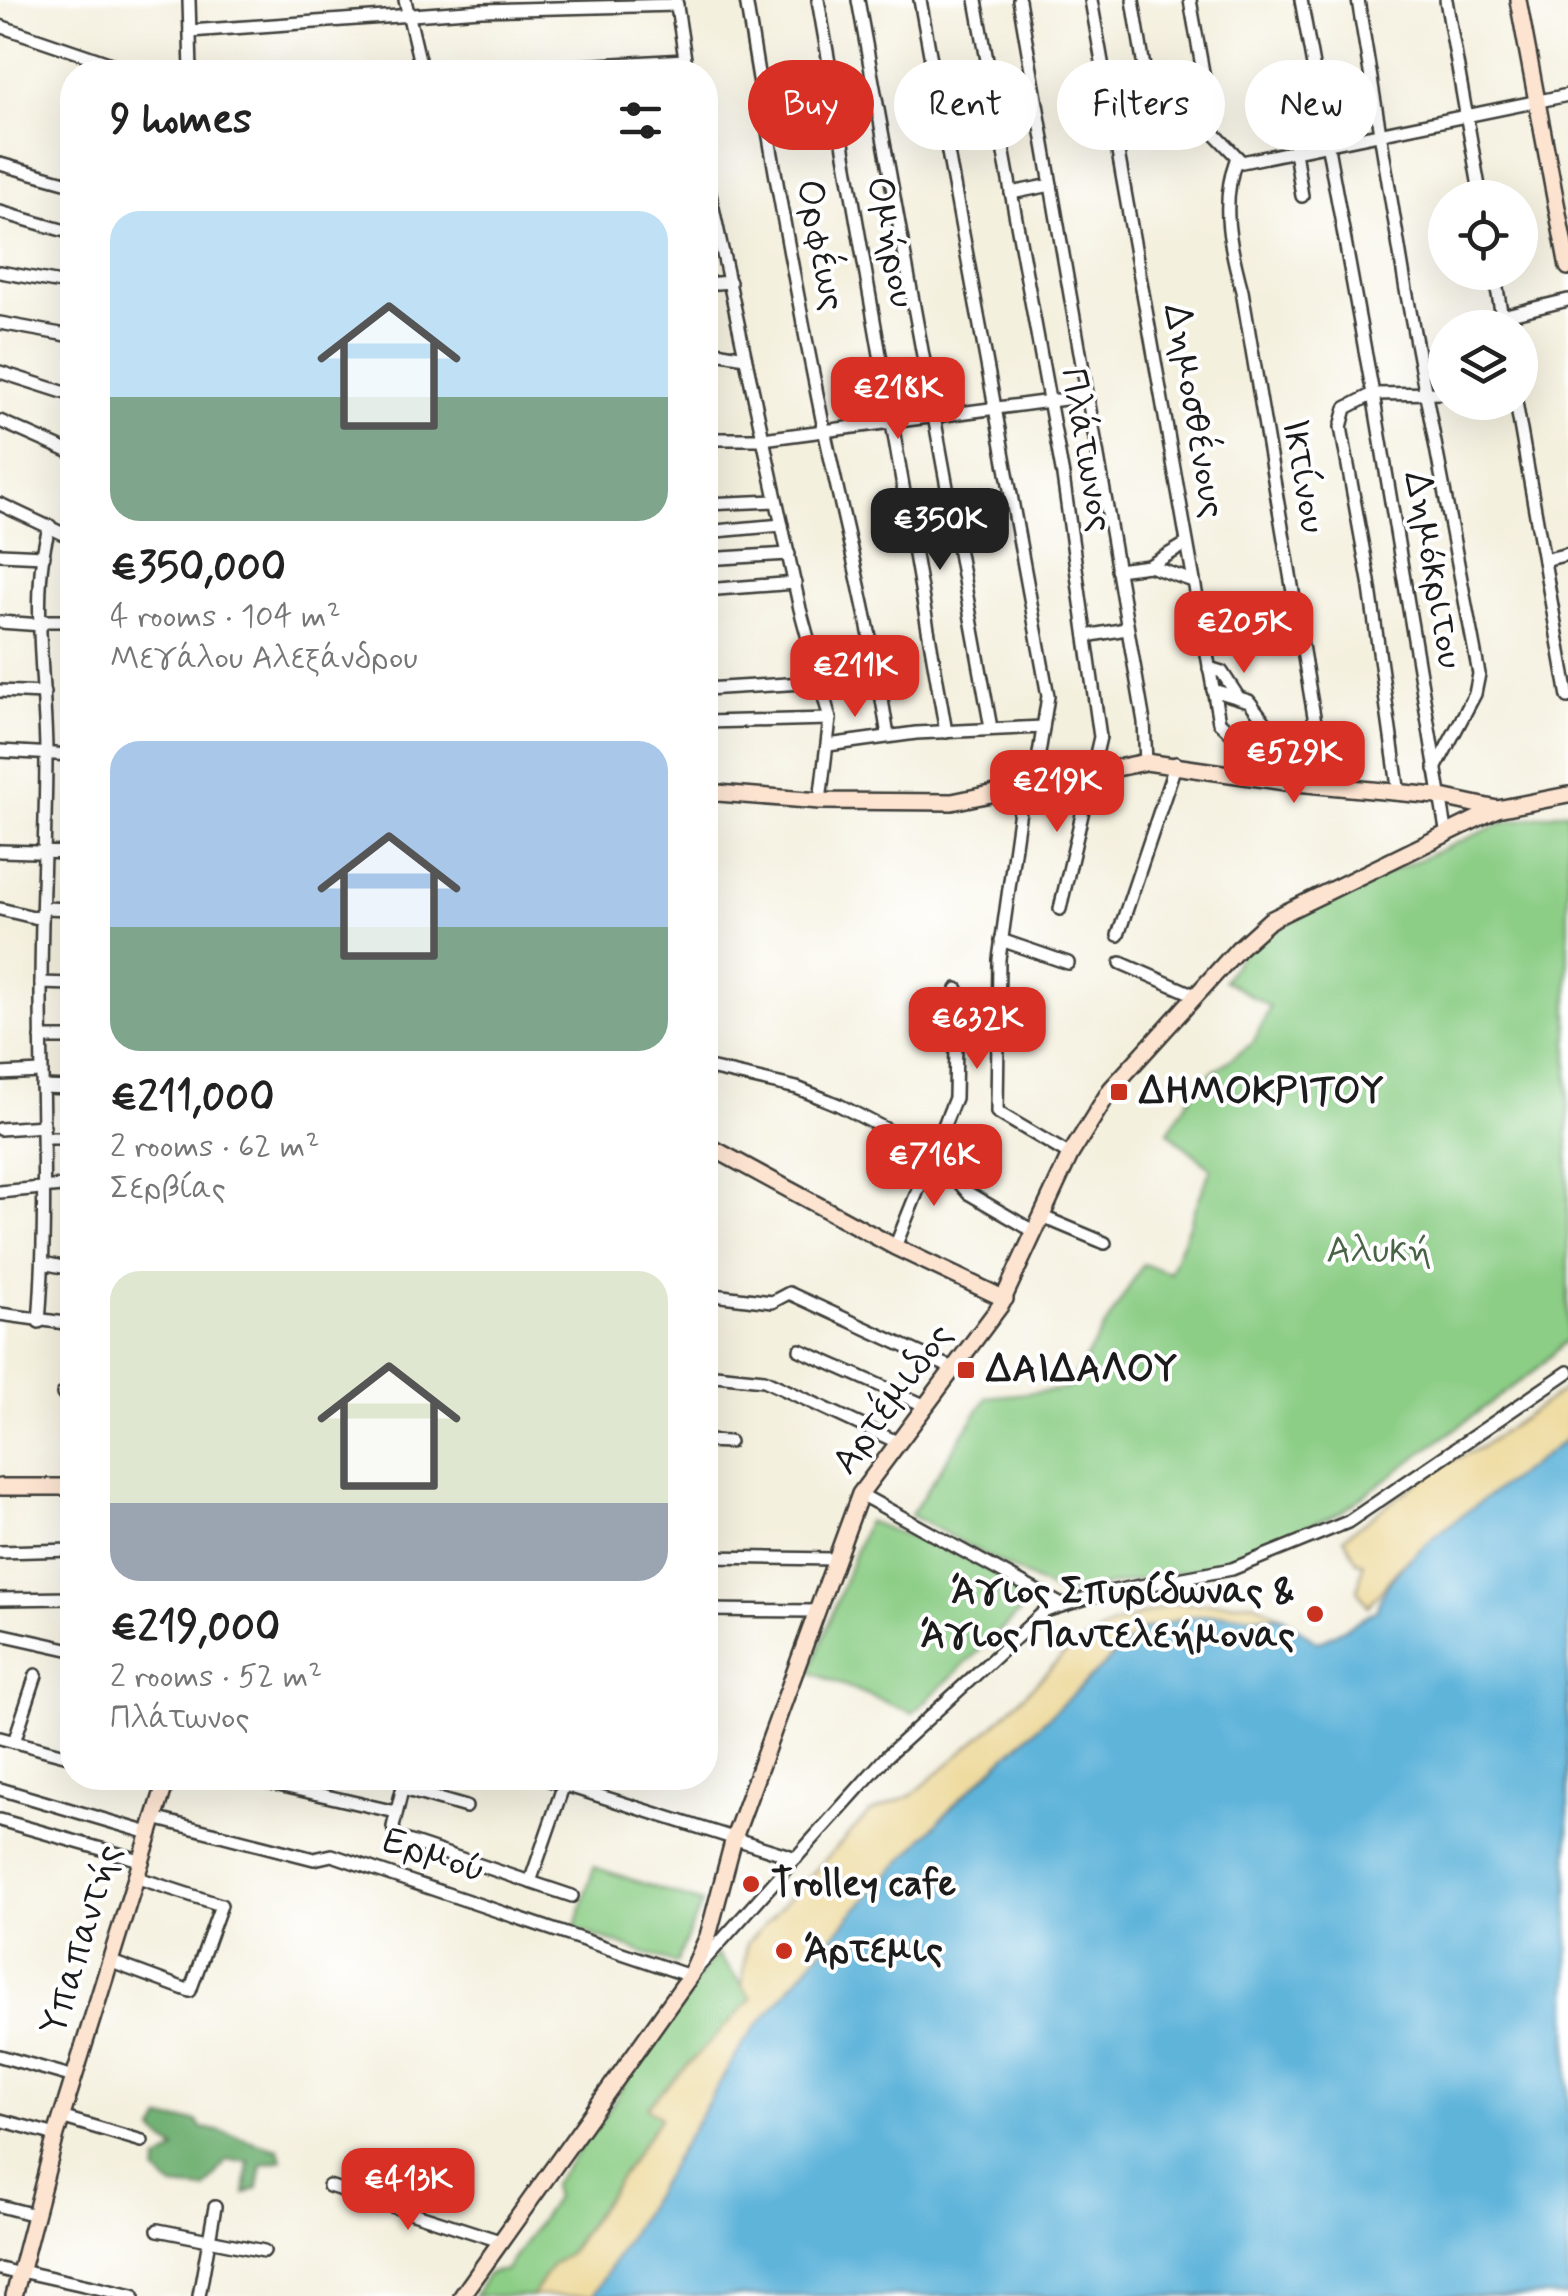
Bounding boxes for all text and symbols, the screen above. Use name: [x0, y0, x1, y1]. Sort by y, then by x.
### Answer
chip: Buy: [748, 60, 874, 150]
chip: Rent: [894, 60, 1037, 150]
chip: Filters: [1057, 60, 1225, 150]
chip: New: [1245, 60, 1377, 150]
text: 9 homes: [110, 93, 252, 148]
icon: filters: [613, 93, 668, 148]
street label: Ομήρου: [853, 172, 927, 312]
street label: Ορφέως: [783, 175, 858, 315]
map controls: [1428, 180, 1538, 420]
button: locate: [1428, 180, 1538, 290]
icon: home: [299, 276, 479, 456]
street label: Δημοσθένους: [1151, 300, 1238, 522]
button: layers: [1428, 310, 1538, 420]
pin: €218K: [828, 357, 968, 442]
street label: Πλάτωνος: [1047, 364, 1125, 536]
text: €218K: [853, 368, 943, 410]
street label: Ικτίνου: [1269, 415, 1337, 537]
street label: Δημόκριτου: [1392, 467, 1474, 673]
pin: €350K: [870, 488, 1010, 573]
text: €350K: [893, 499, 987, 541]
text: €350,000: [110, 541, 286, 596]
pin: €205K: [1174, 591, 1314, 676]
text: 4 rooms · 104 m²: [110, 596, 341, 638]
text: €205K: [1196, 602, 1292, 644]
pin: €211K: [785, 635, 925, 720]
text: Μεγάλου Αλεξάνδρου: [110, 638, 418, 680]
text: €211K: [812, 646, 898, 688]
pin: €529K: [1224, 721, 1364, 806]
text: €529K: [1246, 732, 1342, 774]
pin: €219K: [987, 750, 1127, 835]
text: €219K: [1012, 761, 1102, 803]
icon: home: [299, 806, 479, 986]
pin: €632K: [907, 987, 1047, 1072]
text: €632K: [931, 998, 1023, 1040]
place label: ΔΗΜΟΚΡΙΤΟΥ: [1138, 1068, 1384, 1117]
text: €211,000: [110, 1071, 274, 1126]
marker: ΔΗΜΟΚΡΙΤΟΥ: [1108, 1081, 1130, 1103]
pin: €716K: [864, 1124, 1004, 1209]
text: 2 rooms · 62 m²: [110, 1126, 319, 1168]
text: €716K: [888, 1135, 980, 1177]
text: Σερβίας: [110, 1168, 226, 1210]
park label: Αλυκή: [1326, 1227, 1432, 1276]
street label: Αρτέμιδος: [821, 1313, 965, 1485]
icon: home: [299, 1336, 479, 1516]
place label: ΔΑΙΔΑΛΟΥ: [985, 1346, 1177, 1395]
marker: ΔΑΙΔΑΛΟΥ: [955, 1359, 977, 1381]
place label: Άγιος Σπυρίδωνας & Άγιος Παντελεήμονας: [921, 1568, 1295, 1661]
text: €219,000: [110, 1601, 280, 1656]
marker: Άγιος Σπυρίδωνας & Άγιος Παντελεήμονας: [1304, 1603, 1326, 1625]
text: 2 rooms · 52 m²: [110, 1656, 322, 1698]
text: Πλάτωνος: [110, 1698, 249, 1740]
street label: Ερμού: [376, 1816, 492, 1896]
street label: Υπαπαντής: [30, 1839, 134, 2041]
place label: Trolley cafe: [771, 1860, 956, 1909]
marker: Trolley cafe: [740, 1873, 762, 1895]
place label: Άρτεμις: [804, 1927, 943, 1976]
marker: Άρτεμις: [773, 1940, 795, 1962]
pin: €413K: [338, 2148, 478, 2233]
text: €413K: [363, 2159, 453, 2201]

